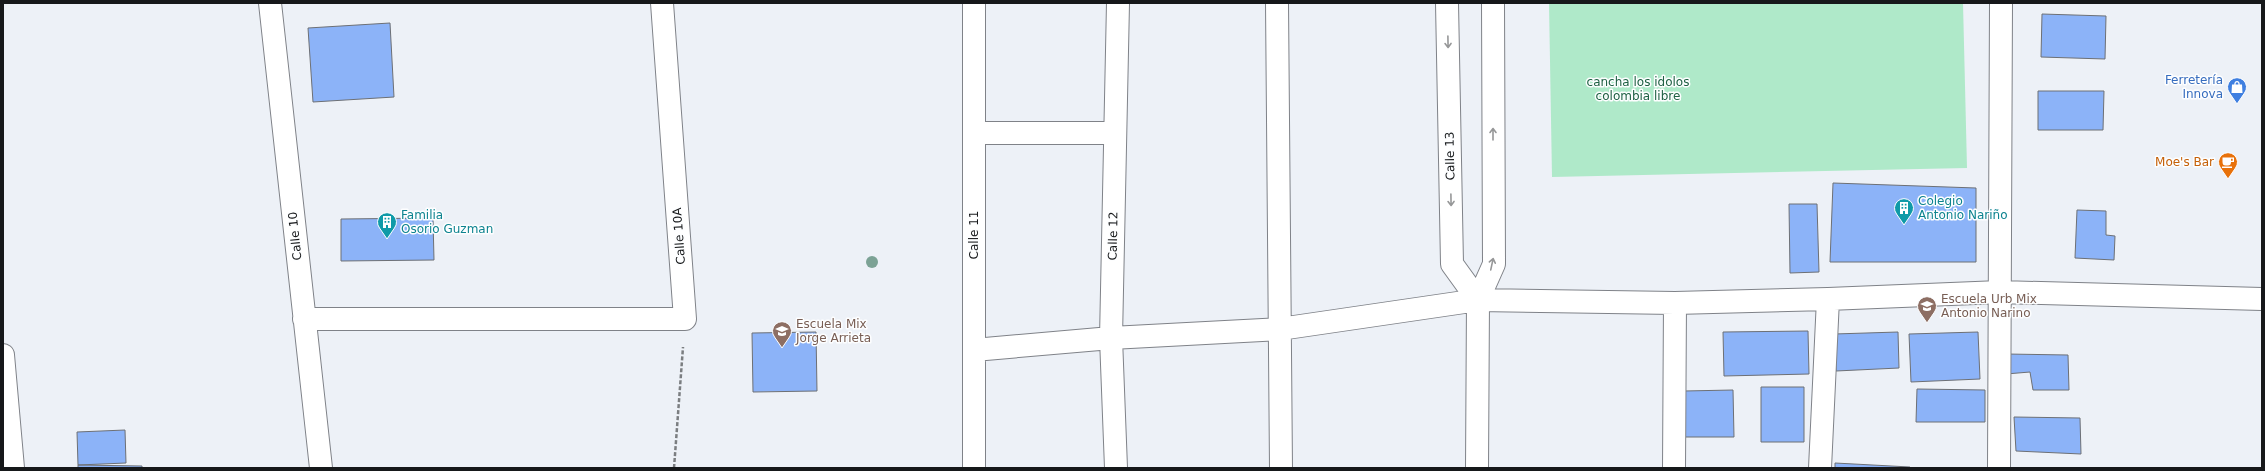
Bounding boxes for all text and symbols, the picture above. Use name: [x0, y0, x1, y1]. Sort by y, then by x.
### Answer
one-way arrow: [1444, 35, 1451, 48]
place label: Ferretería Innova: [2165, 73, 2223, 101]
park label: cancha los idolos colombia libre: [1587, 75, 1689, 103]
shop icon: Ferretería Innova: [2226, 76, 2248, 104]
one-way arrow: [1489, 128, 1497, 141]
street label: Calle 13: [1443, 131, 1457, 181]
cafe icon: Moe's Bar: [2217, 151, 2239, 179]
place label: Moe's Bar: [2155, 155, 2214, 169]
one-way arrow: [1447, 193, 1455, 206]
place label: Colegio Antonio Nariño: [1918, 194, 2008, 222]
building icon: Colegio Antonio Nariño: [1893, 197, 1915, 225]
street label: Calle 10A: [670, 206, 688, 265]
place label: Familia Osorio Guzman: [401, 208, 493, 236]
street label: Calle 10: [285, 211, 305, 261]
building icon: Familia Osorio Guzman: [376, 211, 398, 239]
street label: Calle 11: [967, 211, 981, 259]
street label: Calle 12: [1106, 211, 1120, 261]
one-way arrow: [1489, 258, 1497, 271]
place label: Escuela Urb Mix Antonio Narino: [1941, 292, 2037, 320]
school or university icon: Escuela Urb Mix Antonio Narino: [1916, 295, 1938, 323]
place label: Escuela Mix Jorge Arrieta: [795, 317, 871, 345]
school or university icon: Escuela Mix Jorge Arrieta: [771, 320, 793, 348]

